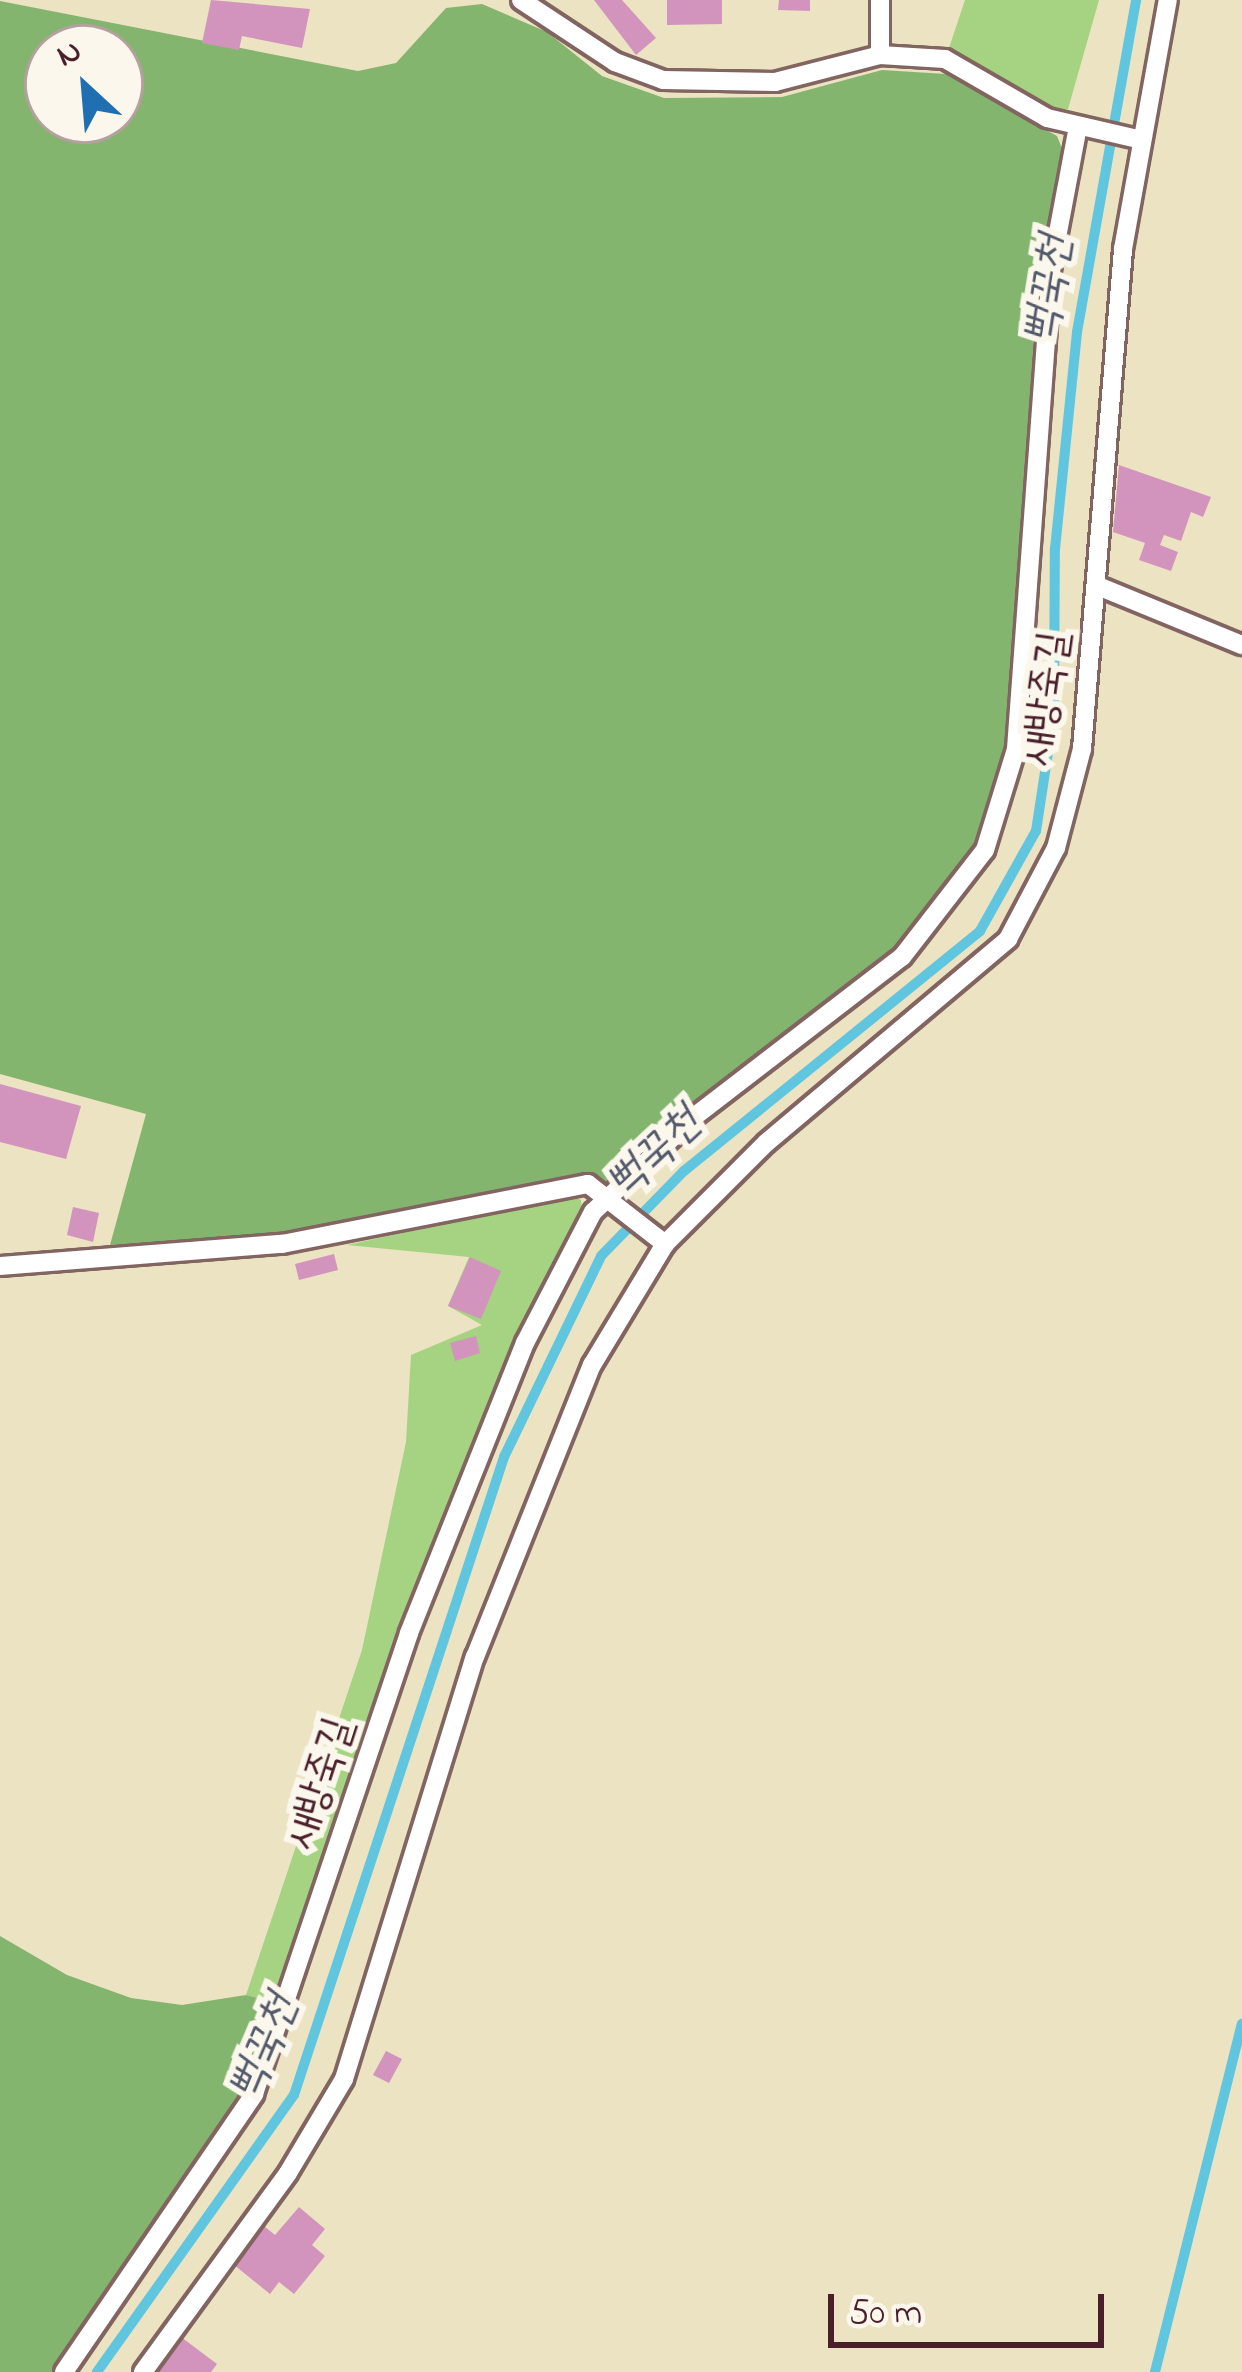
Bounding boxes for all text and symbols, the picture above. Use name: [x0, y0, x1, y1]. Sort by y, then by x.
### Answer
north arrow: [24, 24, 144, 144]
text: N: [49, 28, 90, 81]
water label: 뻑꾹천: [1015, 232, 1085, 348]
street label: 새방죽길: [1013, 629, 1081, 769]
water label: 뻑꾹천: [597, 1097, 713, 1211]
street label: 새방죽길: [276, 1712, 366, 1856]
water label: 뻑꾹천: [219, 1987, 311, 2109]
scale bar: [834, 2270, 1110, 2344]
text: 50 m: [849, 2288, 922, 2341]

